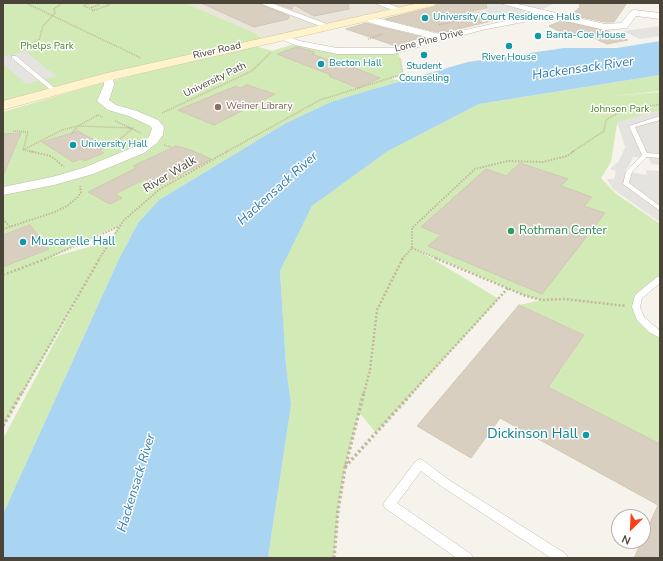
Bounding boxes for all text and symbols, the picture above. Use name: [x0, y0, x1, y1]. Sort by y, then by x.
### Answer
place label: University Court Residence Halls: [433, 12, 580, 24]
marker: University Court Residence Halls: [420, 13, 430, 23]
street label: Lone Pine Drive: [393, 27, 465, 55]
place label: Banta-Coe House: [546, 30, 626, 42]
marker: Banta-Coe House: [533, 31, 543, 41]
street label: River Road: [192, 40, 242, 62]
park label: Phelps Park: [20, 41, 74, 53]
marker: River House: [504, 41, 514, 51]
marker: Student Counseling: [419, 50, 429, 60]
place label: River House: [482, 52, 536, 64]
water label: Hackensack River: [531, 54, 635, 84]
place label: Becton Hall: [329, 58, 382, 70]
marker: Becton Hall: [316, 59, 326, 69]
street label: University Path: [182, 60, 248, 100]
place label: Student Counseling: [399, 61, 449, 84]
place label: Weiner Library: [226, 101, 293, 113]
marker: Weiner Library: [213, 102, 223, 112]
park label: Johnson Park: [591, 104, 649, 116]
place label: University Hall: [81, 139, 147, 151]
marker: University Hall: [68, 140, 78, 150]
water label: Hackensack River: [235, 149, 321, 229]
street label: River Walk: [141, 154, 199, 196]
place label: Rothman Center: [519, 224, 607, 238]
marker: Rothman Center: [506, 226, 516, 236]
place label: Muscarelle Hall: [31, 235, 115, 249]
marker: Muscarelle Hall: [18, 237, 28, 247]
place label: Dickinson Hall: [487, 427, 578, 443]
marker: Dickinson Hall: [581, 430, 591, 440]
water label: Hackensack River: [115, 432, 159, 534]
north arrow: [611, 509, 651, 549]
text: N: [620, 531, 633, 548]

